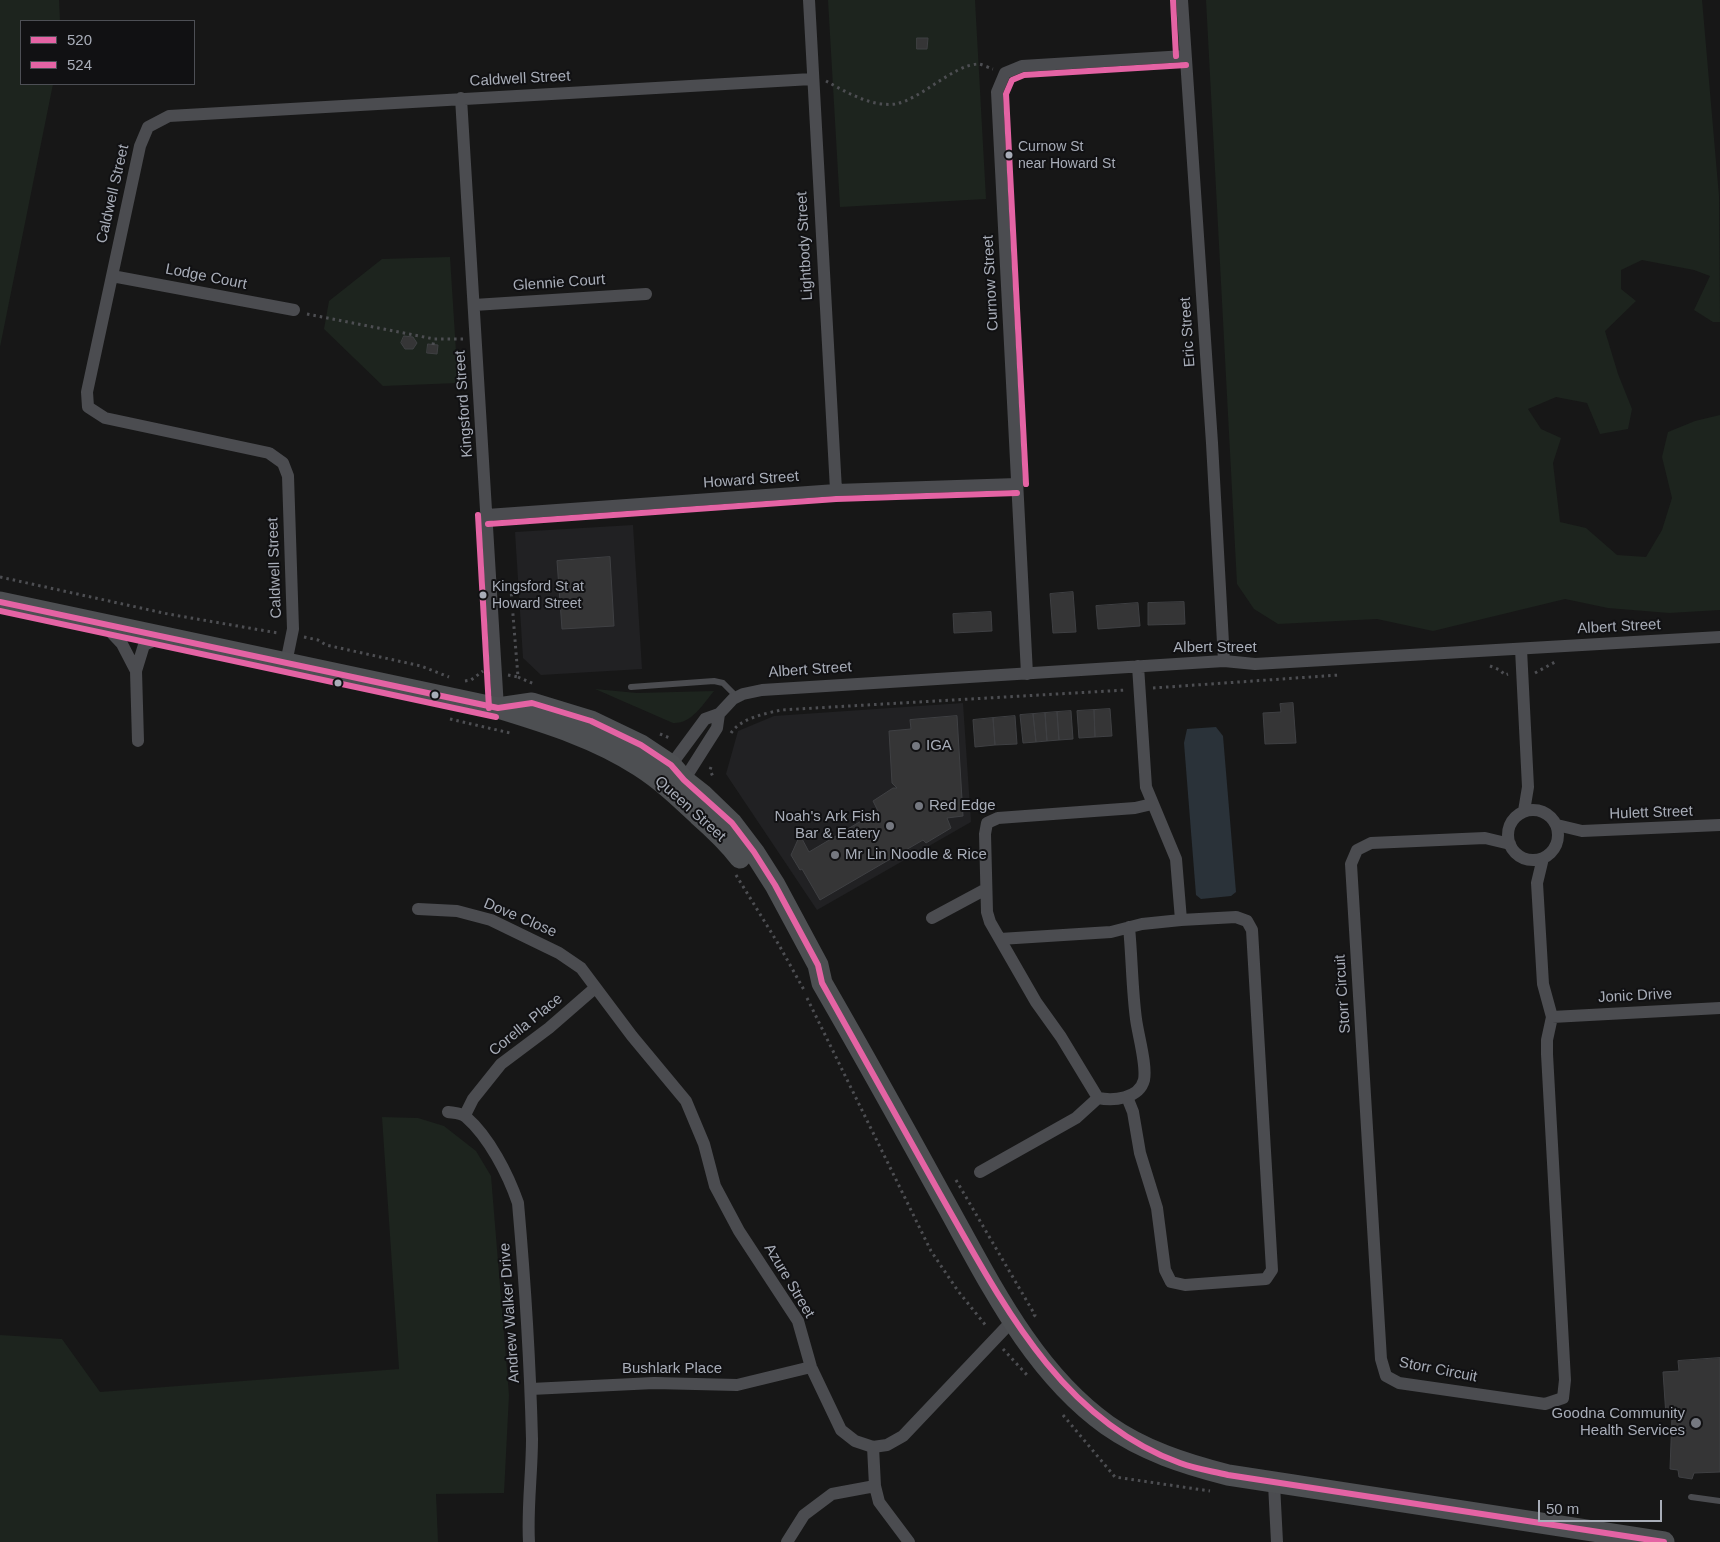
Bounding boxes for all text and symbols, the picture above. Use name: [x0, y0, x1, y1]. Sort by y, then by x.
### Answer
legend: [20, 20, 195, 85]
text: 520: [67, 31, 92, 48]
text: 524: [67, 56, 92, 73]
street label: Caldwell Street: [469, 67, 571, 91]
place label: Curnow St near Howard St: [1018, 139, 1115, 172]
street label: Caldwell Street: [93, 143, 133, 245]
marker: Curnow St near Howard St: [1004, 150, 1014, 160]
street label: Lightbody Street: [793, 191, 817, 301]
street label: Curnow Street: [980, 235, 1002, 331]
street label: Lodge Court: [164, 260, 248, 294]
street label: Glennie Court: [512, 271, 606, 295]
street label: Eric Street: [1177, 296, 1199, 368]
street label: Kingsford Street: [451, 350, 477, 458]
street label: Howard Street: [703, 468, 799, 492]
street label: Caldwell Street: [264, 517, 286, 619]
place label: Kingsford St at Howard Street: [492, 579, 584, 612]
marker: Kingsford St at Howard Street: [478, 590, 488, 600]
street label: Albert Street: [1577, 616, 1661, 638]
street label: Albert Street: [1173, 639, 1257, 657]
street label: Albert Street: [768, 658, 852, 682]
unlabelled marker: [333, 678, 343, 688]
unlabelled marker: [430, 690, 440, 700]
place label: IGA: [926, 737, 952, 755]
marker: IGA: [910, 740, 922, 752]
street label: Queen Street: [651, 772, 729, 846]
place label: Red Edge: [929, 797, 996, 815]
marker: Red Edge: [913, 800, 925, 812]
street label: Hulett Street: [1609, 803, 1693, 823]
place label: Noah's Ark Fish Bar & Eatery: [775, 808, 880, 843]
marker: Noah's Ark Fish Bar & Eatery: [884, 820, 896, 832]
place label: Mr Lin Noodle & Rice: [845, 846, 987, 864]
marker: Mr Lin Noodle & Rice: [829, 849, 841, 861]
street label: Dove Close: [481, 895, 559, 941]
street label: Storr Circuit: [1331, 954, 1355, 1034]
street label: Jonic Drive: [1597, 985, 1673, 1007]
street label: Corella Place: [486, 990, 566, 1060]
street label: Azure Street: [760, 1241, 818, 1321]
street label: Andrew Walker Drive: [496, 1242, 524, 1384]
street label: Storr Circuit: [1397, 1354, 1479, 1386]
street label: Bushlark Place: [622, 1360, 722, 1378]
place label: Goodna Community Health Services: [1552, 1405, 1685, 1440]
marker: Goodna Community Health Services: [1689, 1416, 1703, 1430]
scale bar: [1540, 1490, 1664, 1522]
text: 50 m: [1546, 1500, 1579, 1517]

